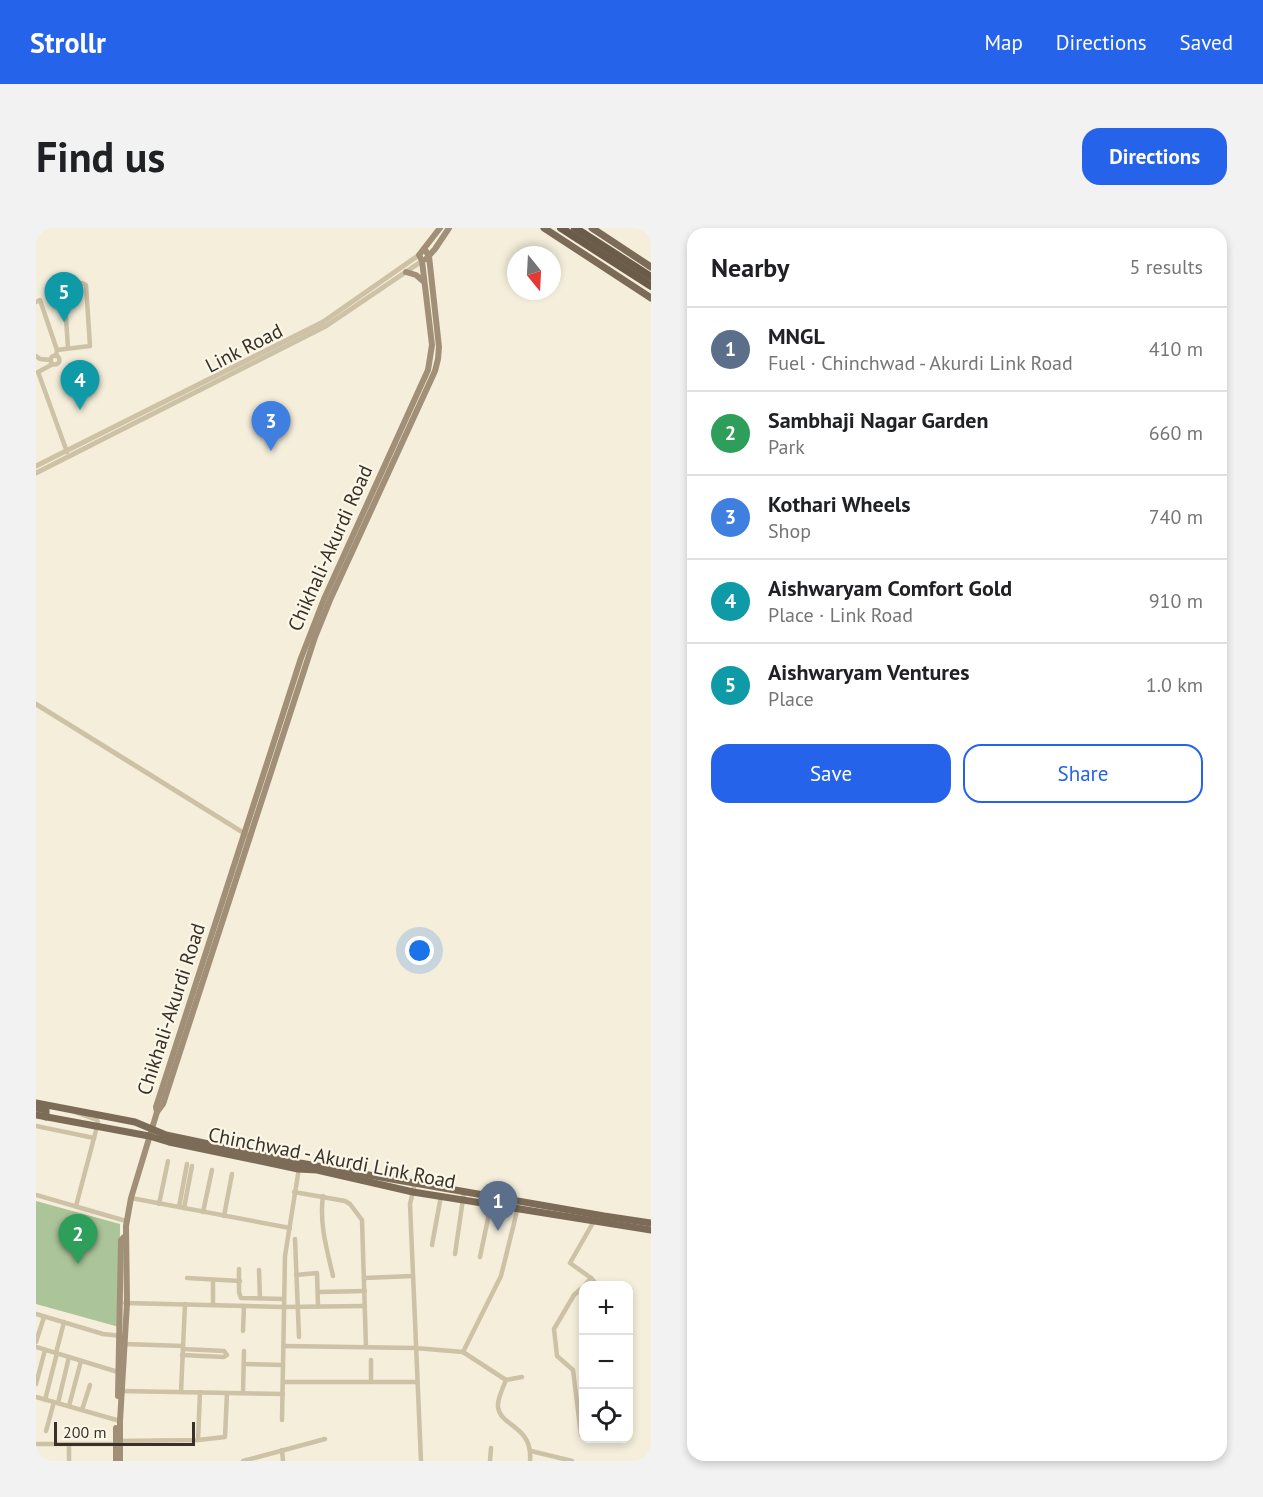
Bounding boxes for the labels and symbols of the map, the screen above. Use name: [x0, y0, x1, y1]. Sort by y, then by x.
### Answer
north arrow: [507, 246, 561, 300]
pin: 5: [45, 272, 84, 322]
street label: Link Road: [201, 318, 287, 378]
pin: 4: [60, 360, 99, 410]
pin: 3: [252, 402, 290, 451]
street label: Chikhali-Akurdi Road: [282, 461, 378, 635]
street label: Chikhali-Akurdi Road: [131, 920, 211, 1098]
your location: [405, 936, 434, 965]
street label: Chinchwad - Akurdi Link Road: [206, 1121, 458, 1195]
pin: 1: [478, 1182, 518, 1231]
pin: 2: [58, 1214, 98, 1264]
scale bar: [54, 1419, 195, 1446]

